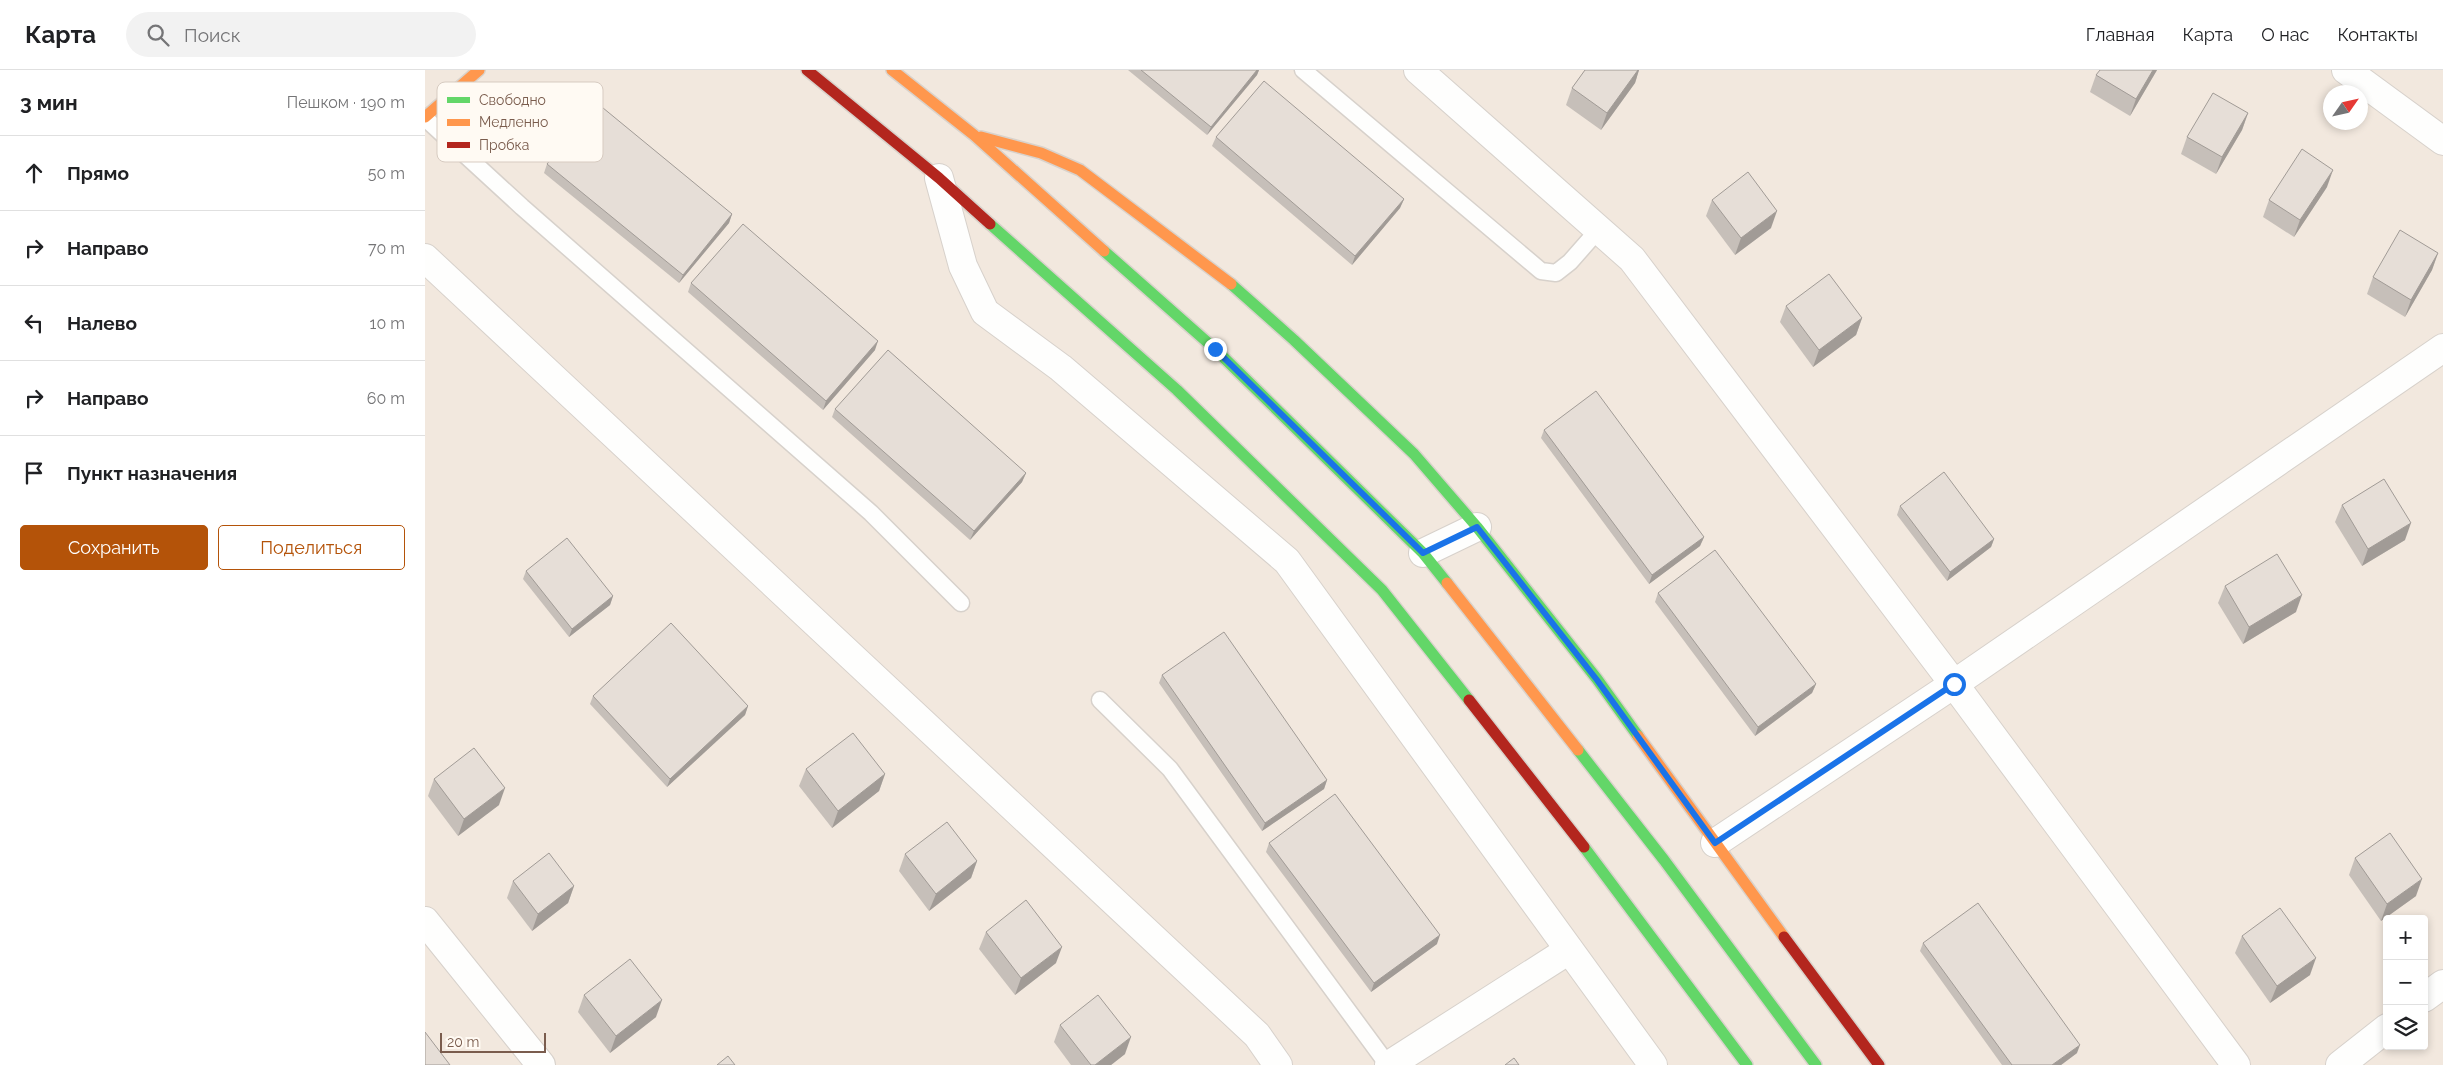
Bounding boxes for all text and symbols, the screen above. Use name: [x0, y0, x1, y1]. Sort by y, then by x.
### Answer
search box: [126, 12, 476, 57]
text: Карта: [25, 20, 96, 49]
icon: search: [144, 21, 172, 49]
text: Поиск: [184, 24, 241, 46]
text: Главная: [2086, 24, 2154, 45]
text: Карта: [2182, 24, 2233, 45]
text: О нас: [2261, 24, 2309, 45]
text: Контакты: [2337, 24, 2418, 45]
legend: [437, 82, 603, 162]
north arrow: [2323, 85, 2368, 130]
text: 3 мин: [20, 90, 78, 115]
text: Свободно: [479, 92, 546, 108]
text: Пешком · 190 m: [287, 93, 405, 112]
text: Медленно: [479, 114, 548, 130]
text: Пробка: [479, 137, 529, 153]
icon: ahead: [20, 159, 48, 187]
text: Прямо: [67, 162, 129, 184]
text: 50 m: [368, 164, 405, 183]
icon: right: [20, 234, 48, 262]
text: Направо: [67, 237, 148, 259]
text: 70 m: [368, 239, 405, 258]
icon: left: [20, 309, 48, 337]
text: Налево: [67, 312, 137, 334]
text: 10 m: [370, 314, 405, 333]
route end: [1204, 338, 1227, 361]
icon: right: [20, 384, 48, 412]
text: Направо: [67, 387, 148, 409]
text: 60 m: [367, 389, 405, 408]
icon: arrive: [20, 459, 48, 487]
text: Пункт назначения: [67, 462, 237, 484]
button: Сохранить: [20, 525, 208, 570]
button: Поделиться: [218, 525, 405, 570]
route start: [1943, 673, 1966, 696]
map controls: [2383, 915, 2428, 1050]
button: +: [2383, 915, 2428, 960]
button: −: [2383, 960, 2428, 1005]
button: layers: [2383, 1005, 2428, 1050]
scale bar: [440, 1030, 546, 1053]
text: 20 m: [447, 1034, 479, 1050]

